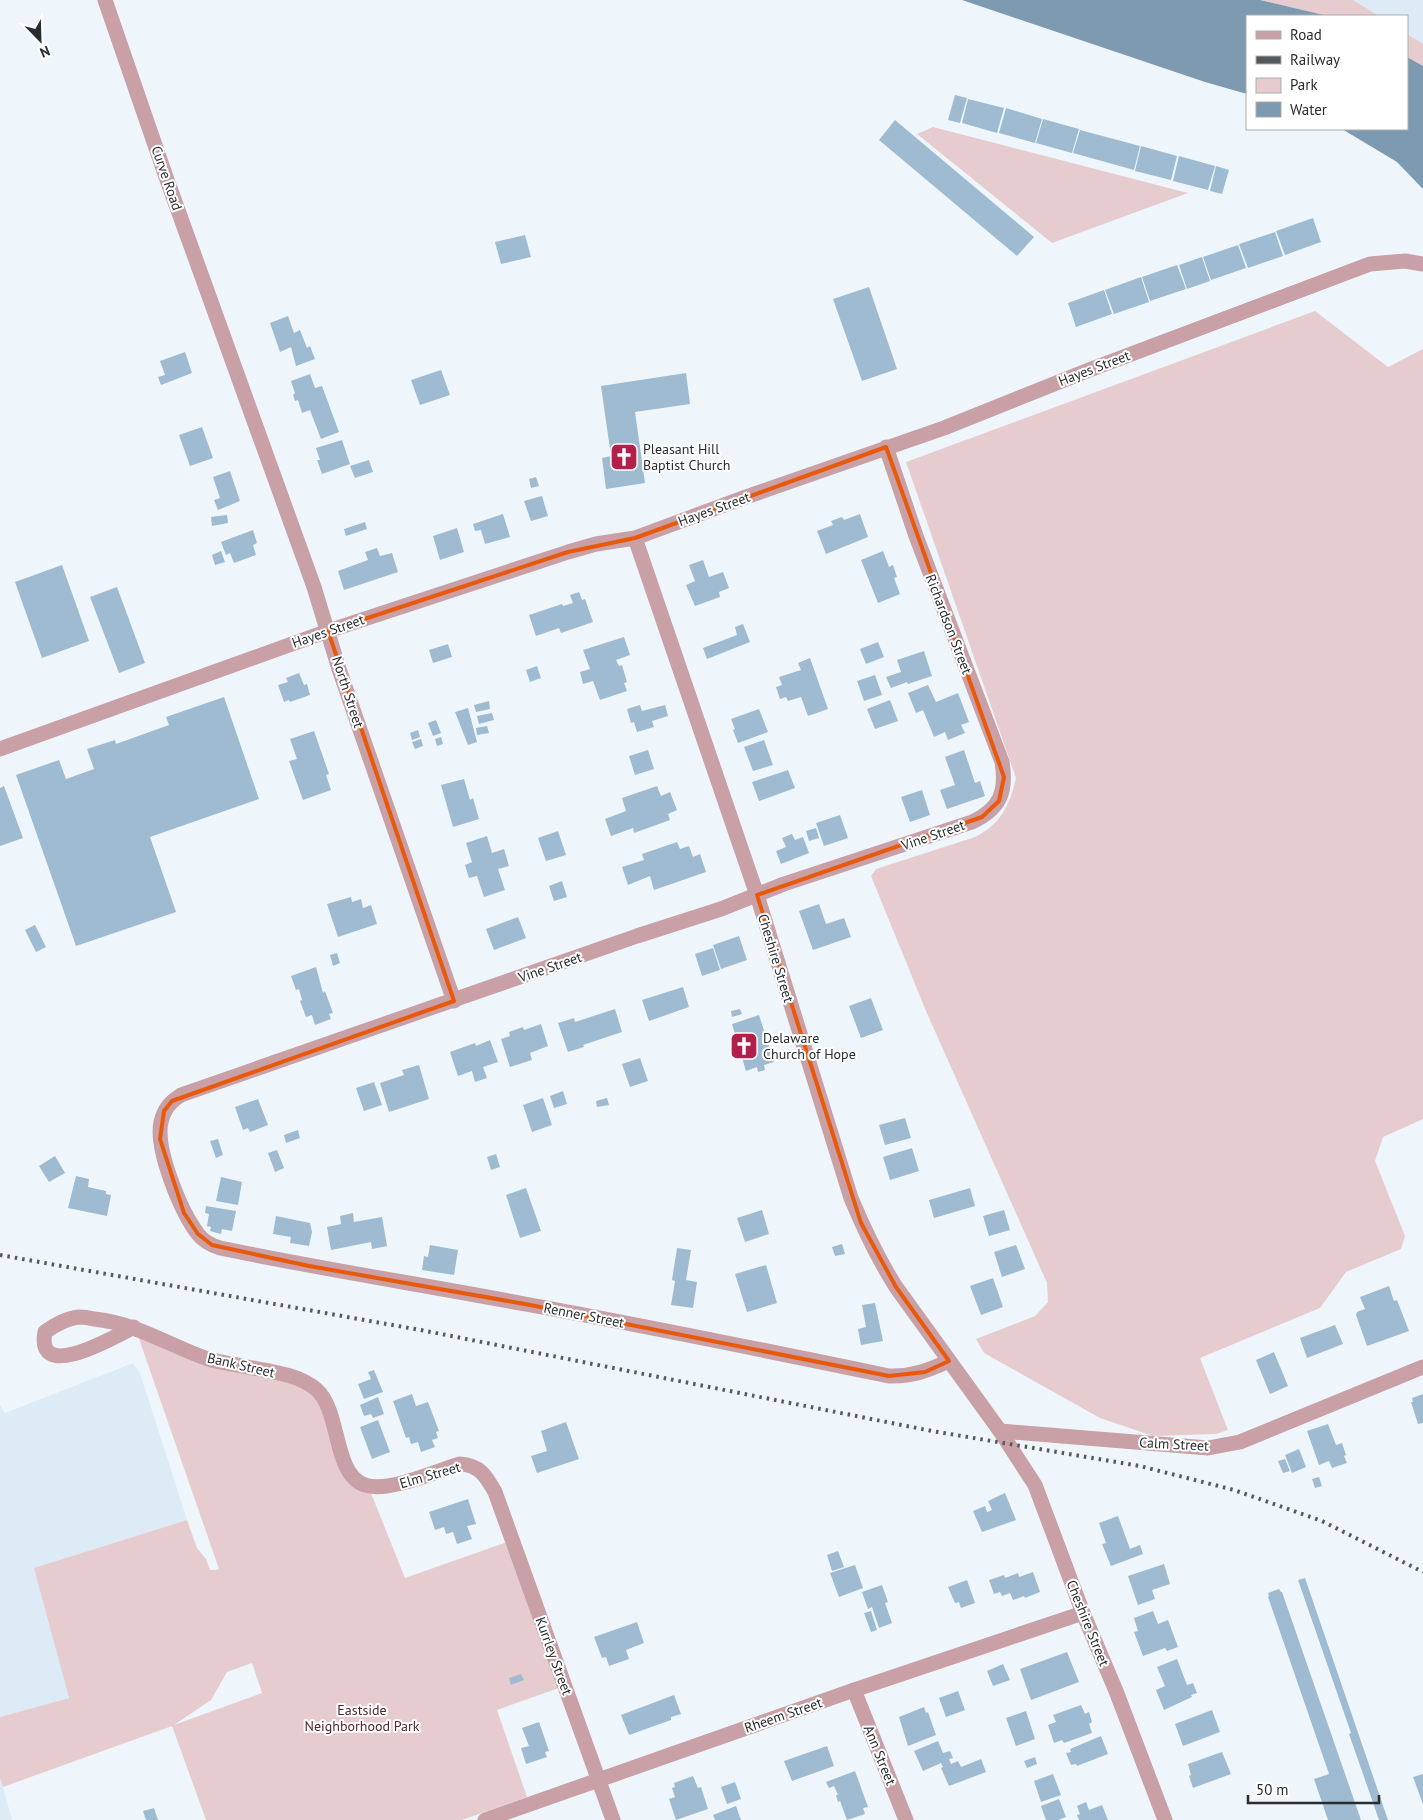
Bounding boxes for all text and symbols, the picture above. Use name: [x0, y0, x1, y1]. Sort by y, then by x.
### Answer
north arrow: [15, 15, 65, 65]
legend: [1246, 15, 1408, 130]
text: Road: [1290, 25, 1322, 44]
text: N: [37, 42, 53, 62]
text: Railway: [1290, 50, 1340, 69]
text: Park: [1290, 75, 1318, 94]
text: Water: [1290, 100, 1327, 119]
street label: Curve Road: [148, 143, 186, 213]
street label: Hayes Street: [1056, 346, 1133, 390]
place label: Pleasant Hill Baptist Church: [643, 440, 731, 474]
church icon: Pleasant Hill Baptist Church: [609, 442, 639, 472]
street label: Hayes Street: [676, 488, 753, 530]
street label: Richardson Street: [922, 571, 976, 677]
street label: Hayes Street: [290, 610, 367, 652]
street label: North Street: [328, 654, 368, 730]
street label: Vine Street: [898, 816, 967, 855]
street label: Cheshire Street: [754, 912, 798, 1005]
street label: Vine Street: [515, 948, 584, 987]
place label: Delaware Church of Hope: [763, 1029, 856, 1063]
church icon: Delaware Church of Hope: [729, 1031, 759, 1061]
street label: Renner Street: [542, 1298, 626, 1332]
street label: Bank Street: [206, 1349, 277, 1382]
street label: Calm Street: [1139, 1433, 1209, 1455]
street label: Elm Street: [397, 1458, 463, 1492]
street label: Cheshire Street: [1063, 1577, 1114, 1669]
street label: Kurrley Street: [532, 1615, 577, 1698]
street label: Rheem Street: [742, 1693, 824, 1737]
park label: Eastside Neighborhood Park: [305, 1701, 420, 1735]
street label: Ann Street: [860, 1722, 900, 1788]
scale bar: [1248, 1772, 1379, 1804]
text: 50 m: [1256, 1780, 1289, 1799]

